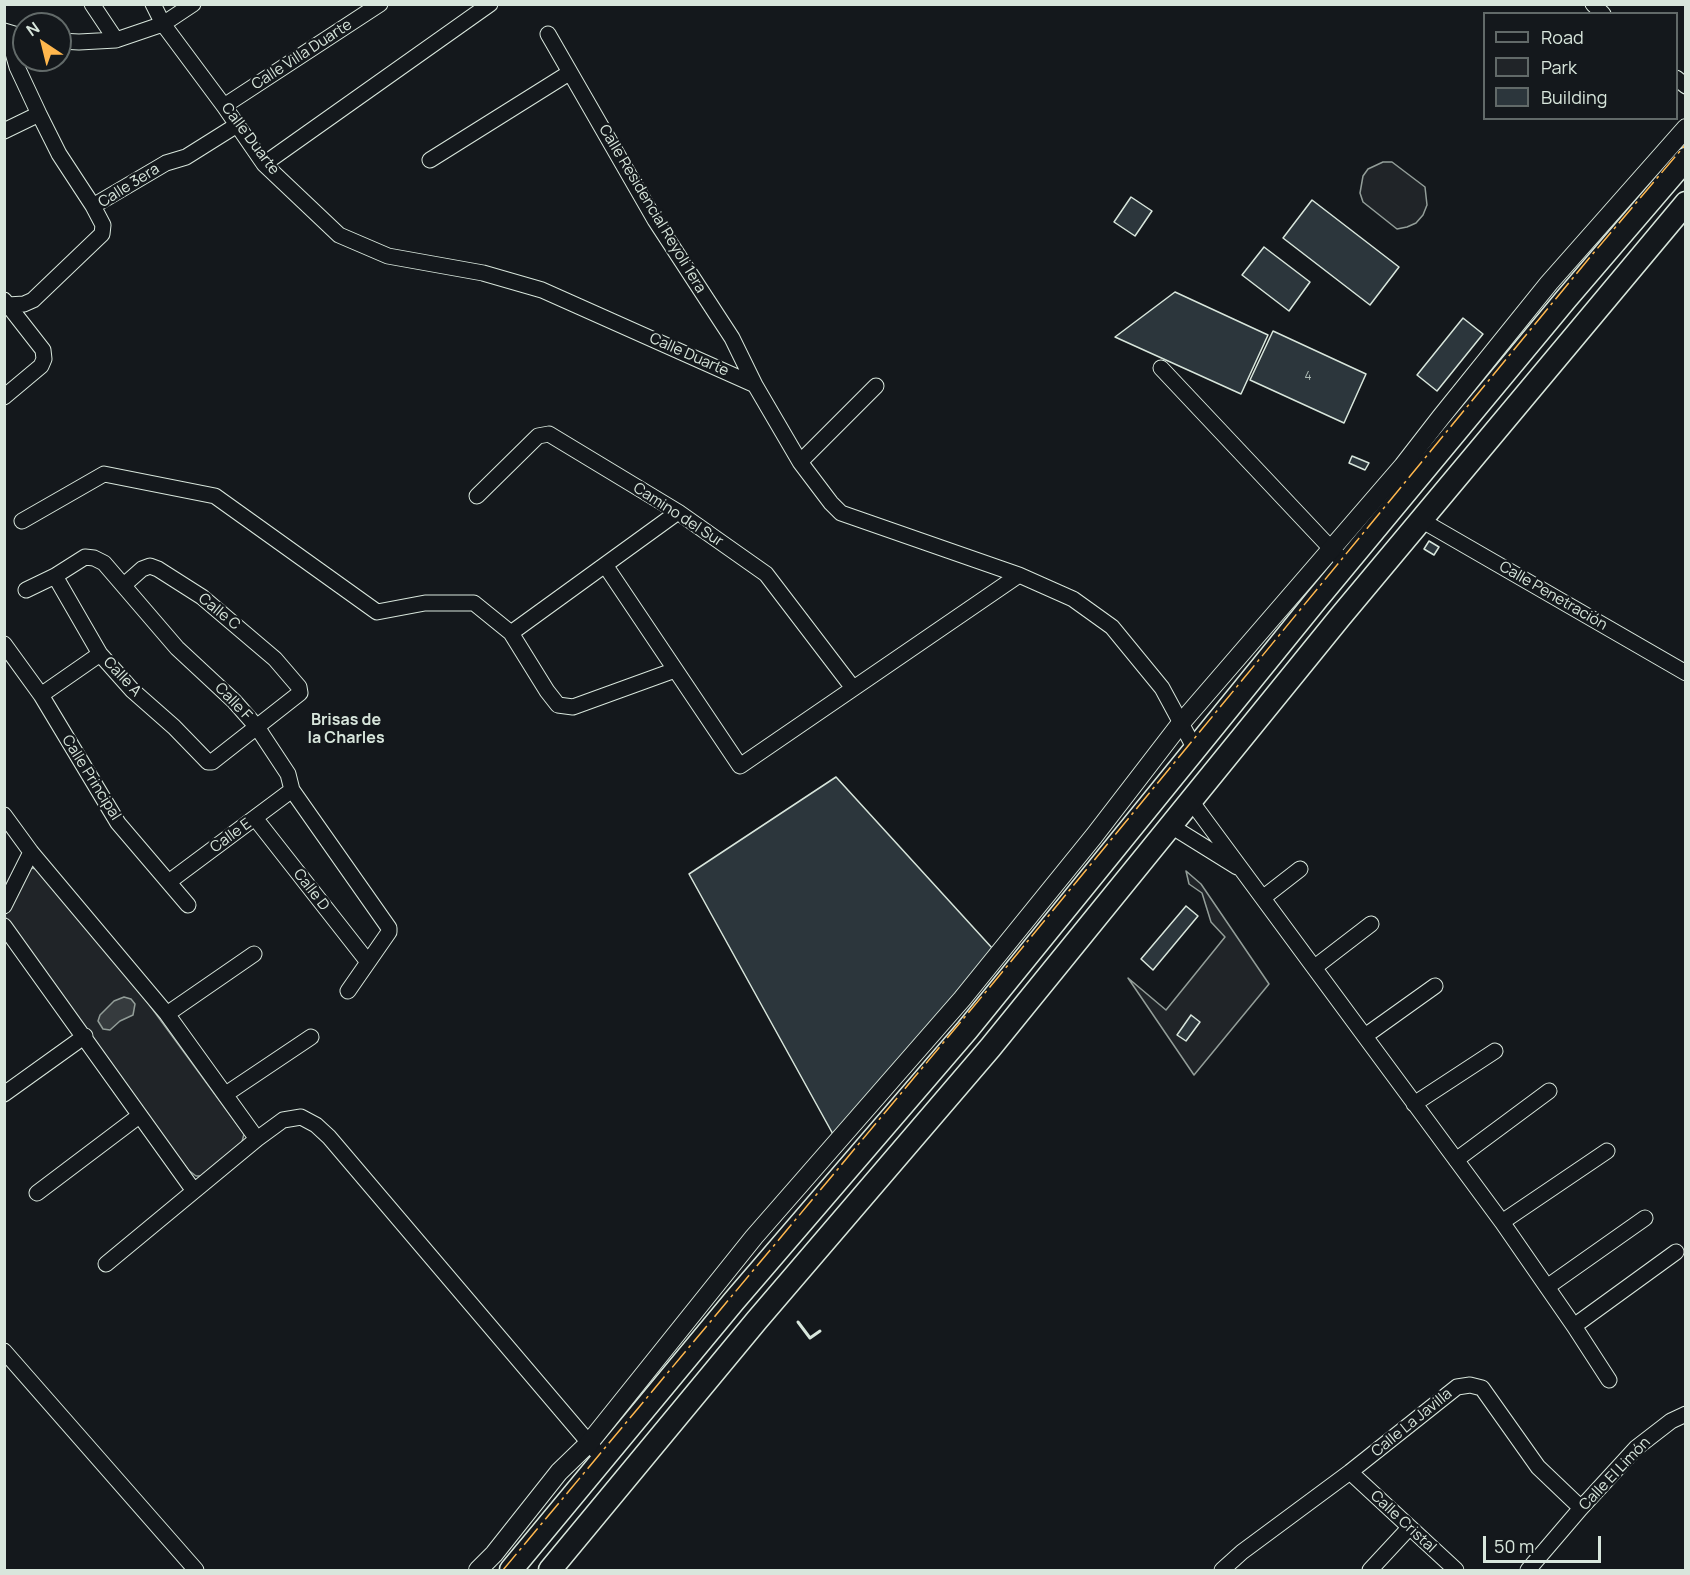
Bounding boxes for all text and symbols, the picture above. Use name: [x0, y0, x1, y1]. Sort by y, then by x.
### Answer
north arrow: [12, 12, 72, 72]
legend: [1483, 12, 1678, 120]
street label: Calle Villa Duarte: [249, 16, 355, 94]
text: N: [22, 17, 44, 41]
text: Road: [1541, 25, 1584, 49]
text: Park: [1541, 55, 1577, 79]
text: Building: [1541, 85, 1607, 109]
street label: Calle Duarte: [217, 100, 283, 178]
street label: Calle Residencial Reyoli 1era: [595, 122, 709, 296]
street label: Calle 3era: [95, 160, 163, 212]
street label: Calle Duarte: [646, 329, 732, 381]
house number: 4: [1304, 370, 1312, 384]
street label: Camino del Sur: [630, 479, 726, 551]
street label: Calle Penetración: [1496, 558, 1610, 634]
street label: Calle C: [194, 590, 244, 634]
street label: Calle A: [99, 654, 145, 700]
street label: Calle F: [211, 679, 255, 725]
district label: Brisas de la Charles: [307, 711, 385, 749]
street label: Calle Principal: [58, 732, 124, 824]
street label: Calle E: [207, 815, 255, 857]
street label: Calle D: [289, 866, 333, 914]
street label: Calle La Javilla: [1368, 1385, 1456, 1461]
street label: Calle El Limón: [1576, 1434, 1654, 1514]
street label: Calle Cristal: [1366, 1487, 1440, 1557]
scale bar: [1486, 1524, 1604, 1562]
text: 50 m: [1494, 1534, 1534, 1558]

